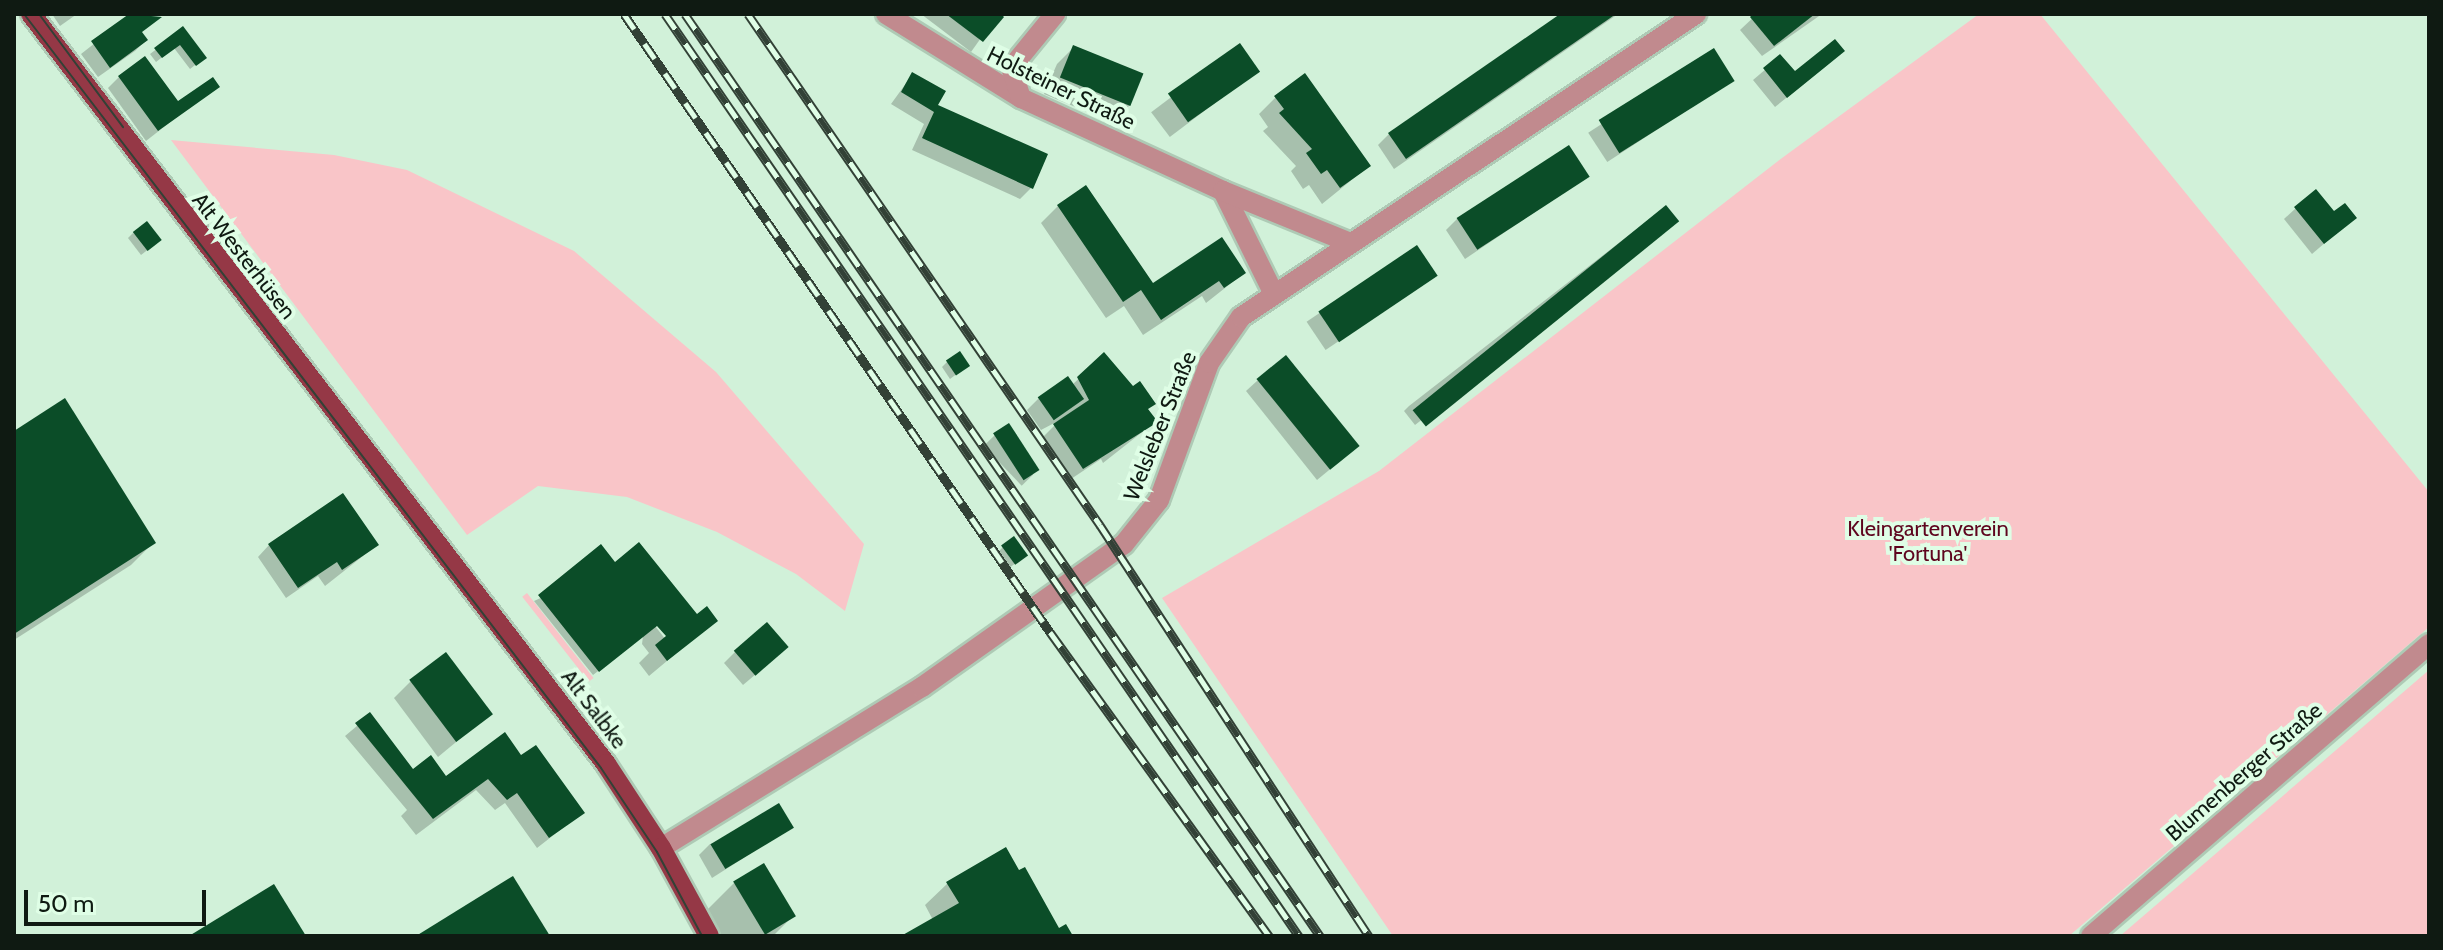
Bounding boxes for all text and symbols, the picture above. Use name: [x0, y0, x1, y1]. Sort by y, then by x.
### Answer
street label: Holsteiner Straße: [983, 41, 1139, 135]
street label: Alt Westerhüsen: [187, 188, 301, 324]
street label: Welsleber Straße: [1118, 348, 1202, 504]
park label: Kleingartenverein 'Fortuna': [1847, 515, 2009, 566]
street label: Alt Salbke: [556, 664, 632, 754]
street label: Blumenberger Straße: [2161, 697, 2327, 847]
scale bar: [28, 874, 210, 924]
text: 50 m: [38, 889, 94, 918]

